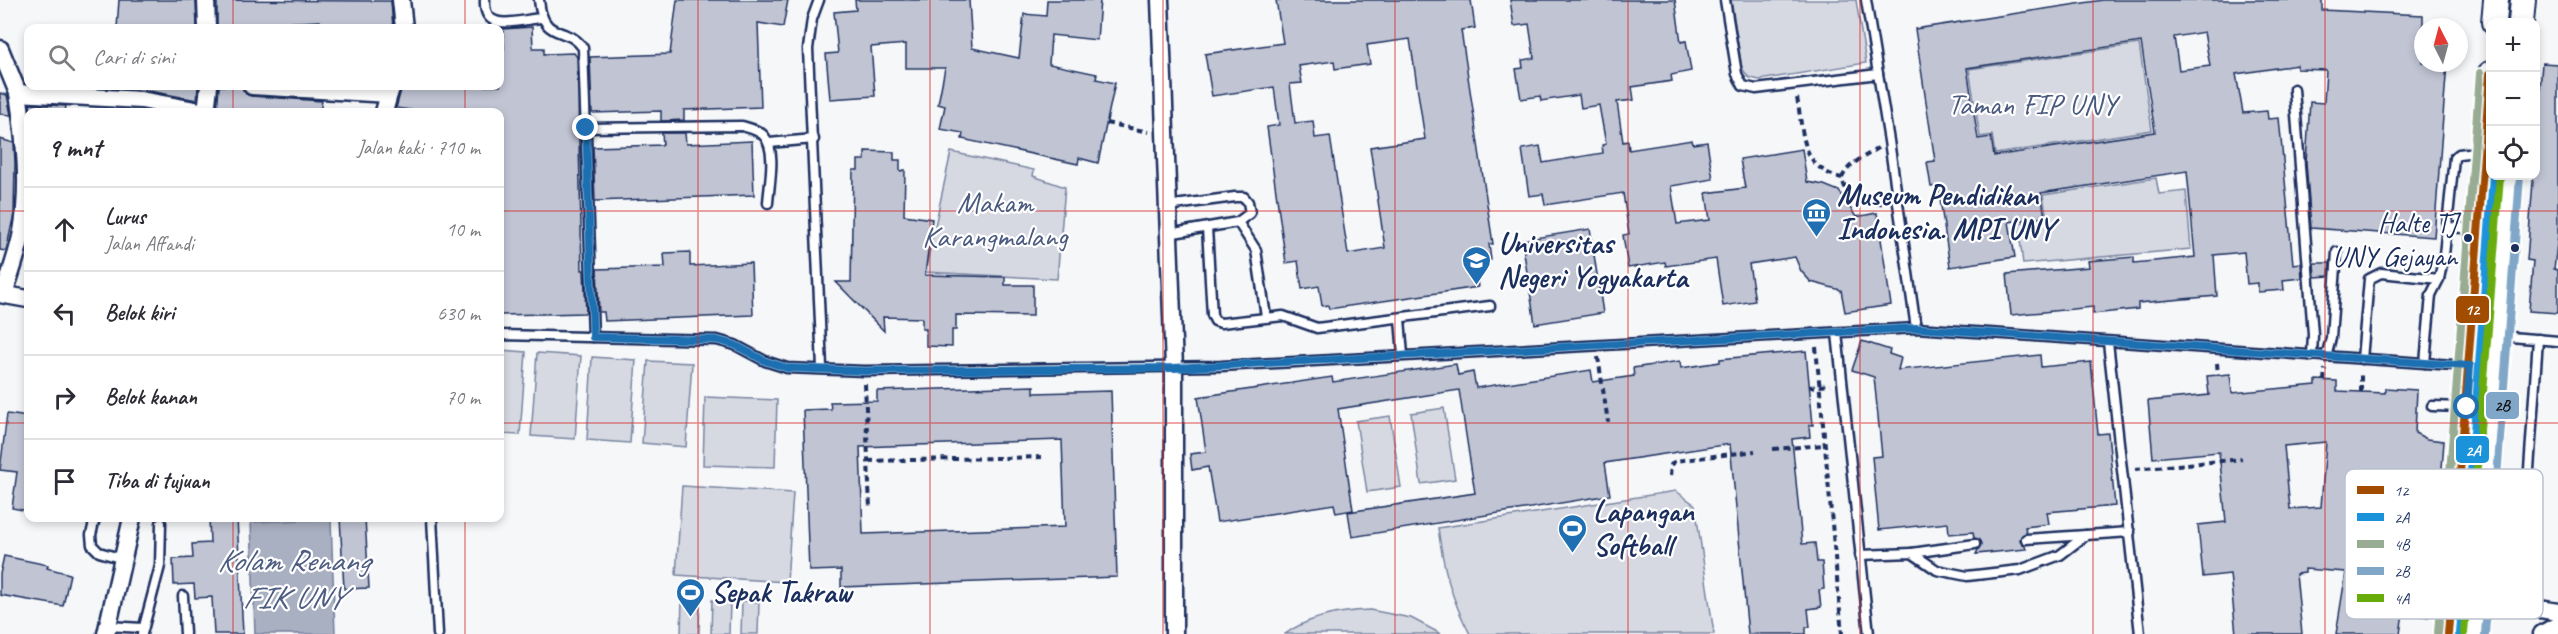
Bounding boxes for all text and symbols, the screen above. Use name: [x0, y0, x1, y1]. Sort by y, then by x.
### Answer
north arrow: [2414, 18, 2468, 72]
map controls: [2486, 18, 2540, 180]
button: +: [2486, 18, 2540, 72]
search box: [24, 24, 504, 90]
icon: search: [45, 41, 78, 74]
text: Cari di sini: [93, 43, 174, 71]
button: −: [2486, 72, 2540, 126]
park label: Taman FIP UNY: [1948, 85, 2121, 123]
route end: [572, 114, 598, 140]
button: locate: [2486, 126, 2540, 180]
text: 9 mnt: [48, 131, 101, 164]
text: Jalan kaki · 710 m: [357, 135, 480, 160]
place label: Museum Pendidikan Indonesia. MPI UNY: [1837, 176, 2060, 248]
park label: Makam Karangmalang: [922, 183, 1069, 255]
museum icon: Museum Pendidikan Indonesia. MPI UNY: [1800, 196, 1832, 238]
text: Lurus: [105, 203, 145, 231]
place label: Halte TJ UNY Gejayan: [2332, 205, 2461, 274]
icon: ahead: [48, 213, 81, 246]
text: 10 m: [446, 217, 480, 242]
place label: Universitas Negeri Yogyakarta: [1498, 224, 1690, 296]
text: Jalan Affandi: [105, 231, 194, 256]
marker: Halte TJ UNY Gejayan: [2462, 232, 2474, 244]
unlabelled marker: [2509, 242, 2521, 254]
school or university icon: Universitas Negeri Yogyakarta: [1461, 244, 1493, 286]
line badge: 12: [2455, 295, 2490, 324]
icon: left: [48, 297, 81, 330]
text: Belok kiri: [105, 299, 174, 327]
text: 12: [2465, 300, 2481, 320]
text: 630 m: [437, 301, 480, 326]
icon: right: [48, 381, 81, 414]
text: Belok kanan: [105, 383, 197, 411]
text: 70 m: [446, 385, 480, 410]
line badge: 2B: [2485, 391, 2520, 420]
route start: [2453, 393, 2479, 419]
text: 2B: [2494, 396, 2511, 416]
line badge: 2A: [2455, 435, 2490, 464]
text: 2A: [2465, 441, 2483, 461]
icon: arrive: [48, 465, 81, 498]
text: Tiba di tujuan: [105, 467, 210, 495]
legend: [2345, 469, 2543, 619]
text: 12: [2394, 481, 2410, 501]
place label: Lapangan Softball: [1593, 492, 1695, 564]
text: 2A: [2394, 508, 2410, 528]
sports icon: Lapangan Softball: [1556, 512, 1588, 554]
text: 4B: [2394, 535, 2411, 555]
water label: Kolam Renang FIK UNY: [217, 540, 373, 618]
text: 2B: [2394, 562, 2411, 582]
place label: Sepak Takraw: [711, 573, 854, 611]
sports icon: Sepak Takraw: [674, 576, 706, 618]
text: 4A: [2394, 589, 2410, 609]

